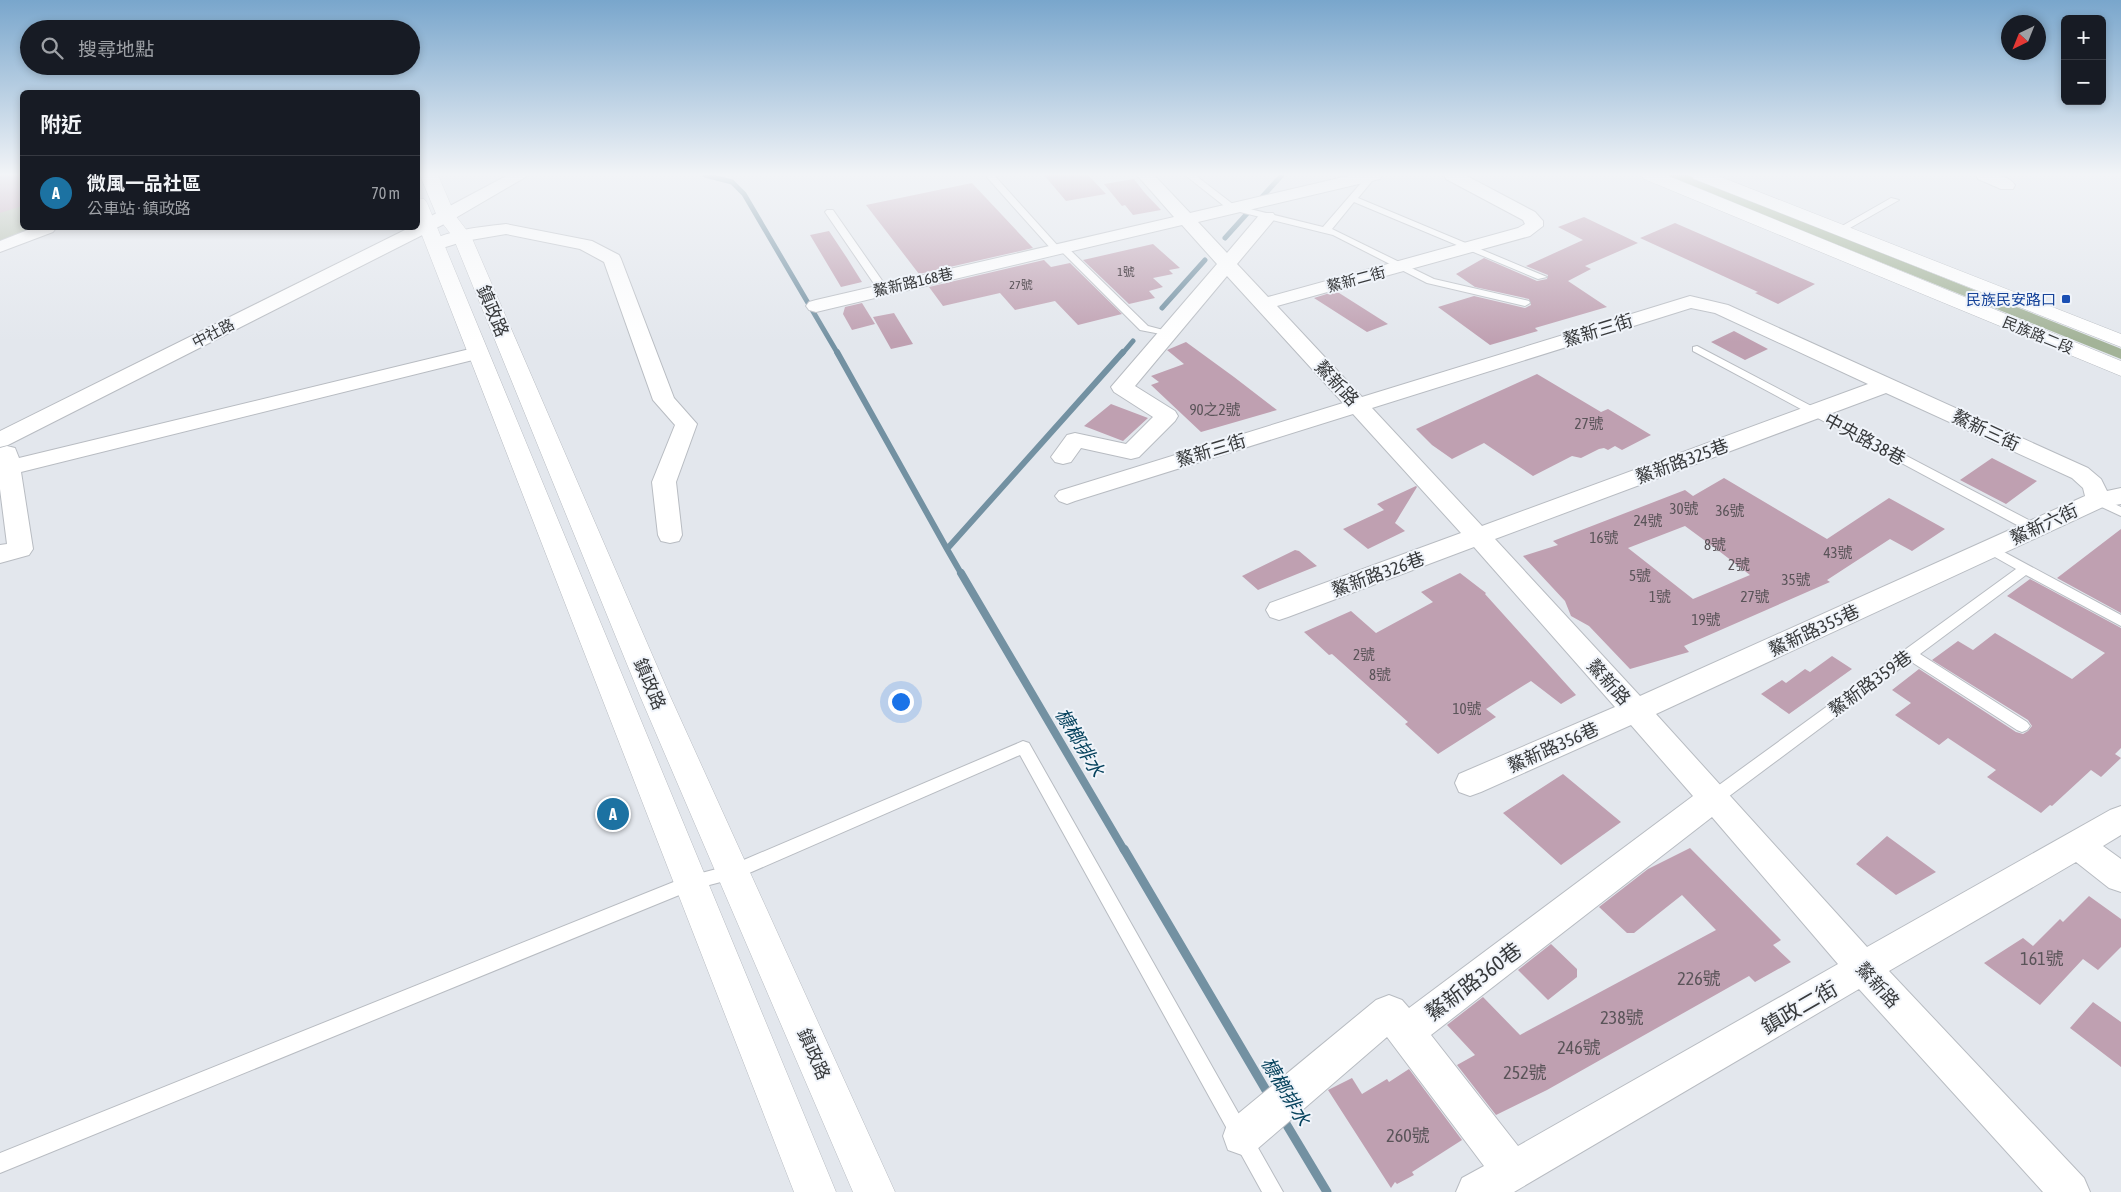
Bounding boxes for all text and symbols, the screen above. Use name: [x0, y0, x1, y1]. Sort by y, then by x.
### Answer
north arrow: [2001, 15, 2046, 60]
map controls: [2061, 15, 2106, 105]
button: +: [2061, 15, 2106, 60]
search box: [20, 20, 420, 75]
icon: search: [38, 34, 66, 62]
text: 搜尋地點: [78, 38, 154, 60]
button: −: [2061, 60, 2106, 105]
text: 附近: [40, 112, 82, 136]
text: 微風一品社區: [87, 172, 201, 194]
text: A: [52, 184, 60, 202]
text: 70 m: [371, 184, 400, 202]
text: 公車站 · 鎮政路: [87, 199, 191, 217]
street label: 鰲新二街: [1325, 263, 1387, 295]
street label: 鰲新路168巷: [872, 265, 954, 299]
house number: 1號: [1117, 265, 1135, 279]
house number: 27號: [1009, 278, 1033, 292]
street label: 鎮政路: [473, 282, 513, 340]
place label: 民族民安路口: [1966, 291, 2056, 308]
marker: 民族民安路口: [2060, 293, 2072, 305]
street label: 鰲新三街: [1561, 309, 1635, 351]
street label: 民族路二段: [2000, 313, 2076, 357]
street label: 中社路: [189, 315, 237, 351]
street label: 鰲新路: [1311, 356, 1363, 410]
house number: 90之2號: [1189, 401, 1241, 418]
street label: 鰲新三街: [1949, 405, 2023, 455]
street label: 中央路38巷: [1821, 409, 1909, 469]
house number: 27號: [1574, 415, 1604, 432]
street label: 鰲新三街: [1174, 429, 1248, 471]
street label: 鰲新路325巷: [1633, 434, 1731, 488]
street label: 鰲新六街: [2007, 499, 2081, 549]
house number: 30號: [1669, 500, 1699, 517]
house number: 36號: [1715, 502, 1745, 519]
house number: 24號: [1633, 512, 1663, 529]
house number: 16號: [1589, 529, 1619, 546]
house number: 8號: [1704, 536, 1726, 553]
house number: 43號: [1823, 544, 1853, 561]
street label: 鰲新路326巷: [1329, 547, 1427, 601]
house number: 2號: [1728, 556, 1750, 573]
house number: 5號: [1629, 567, 1651, 584]
house number: 35號: [1781, 571, 1811, 588]
house number: 1號: [1649, 588, 1671, 605]
house number: 27號: [1740, 588, 1770, 605]
street label: 鰲新路355巷: [1765, 600, 1863, 660]
house number: 19號: [1691, 611, 1721, 628]
house number: 2號: [1353, 646, 1375, 663]
street label: 鰲新路359巷: [1824, 646, 1916, 720]
street label: 鎮政路: [630, 655, 670, 713]
street label: 鰲新路: [1583, 655, 1635, 709]
house number: 8號: [1369, 666, 1391, 683]
your location: [888, 689, 914, 715]
house number: 10號: [1452, 700, 1482, 717]
water label: 槺榔排水: [1051, 704, 1110, 781]
street label: 鰲新路356巷: [1504, 718, 1602, 776]
pin: A: [597, 795, 629, 833]
street label: 鰲新路360巷: [1420, 937, 1526, 1025]
house number: 161號: [2020, 948, 2064, 969]
street label: 鰲新路: [1852, 958, 1904, 1012]
house number: 226號: [1677, 968, 1721, 989]
street label: 鎮政二街: [1757, 976, 1841, 1038]
house number: 238號: [1600, 1007, 1644, 1028]
street label: 鎮政路: [793, 1025, 835, 1083]
house number: 246號: [1557, 1037, 1601, 1058]
water label: 槺榔排水: [1257, 1053, 1316, 1130]
house number: 252號: [1503, 1062, 1547, 1083]
house number: 260號: [1386, 1125, 1430, 1146]

